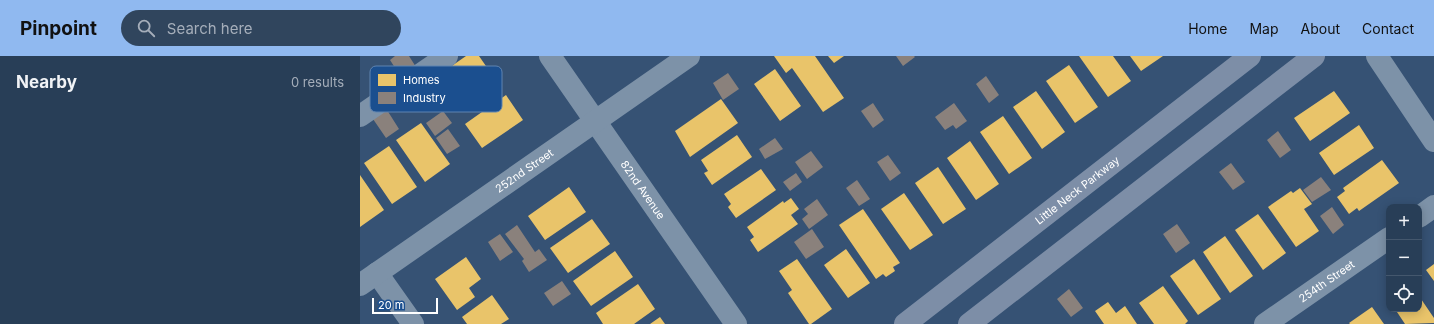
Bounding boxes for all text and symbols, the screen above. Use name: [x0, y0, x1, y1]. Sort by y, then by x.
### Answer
search box: [121, 10, 401, 46]
text: Pinpoint: [20, 17, 97, 40]
icon: search: [135, 17, 157, 39]
text: Search here: [167, 19, 253, 38]
text: Home: [1188, 20, 1227, 37]
text: Map: [1249, 20, 1279, 37]
text: About: [1301, 20, 1340, 37]
text: Contact: [1362, 20, 1414, 37]
legend: [370, 66, 502, 112]
text: Nearby: [16, 72, 77, 92]
text: Homes: [403, 73, 440, 87]
text: 0 results: [291, 74, 344, 90]
text: Industry: [403, 91, 446, 105]
street label: 252nd Street: [492, 145, 556, 196]
street label: Little Neck Parkway: [1032, 153, 1122, 227]
street label: 82nd Avenue: [618, 158, 668, 222]
map controls: [1386, 204, 1422, 312]
button: +: [1386, 204, 1422, 240]
button: −: [1386, 240, 1422, 276]
street label: 254th Street: [1296, 257, 1358, 305]
button: locate: [1386, 276, 1422, 312]
scale bar: [372, 296, 438, 315]
text: 20 m: [378, 298, 404, 312]

